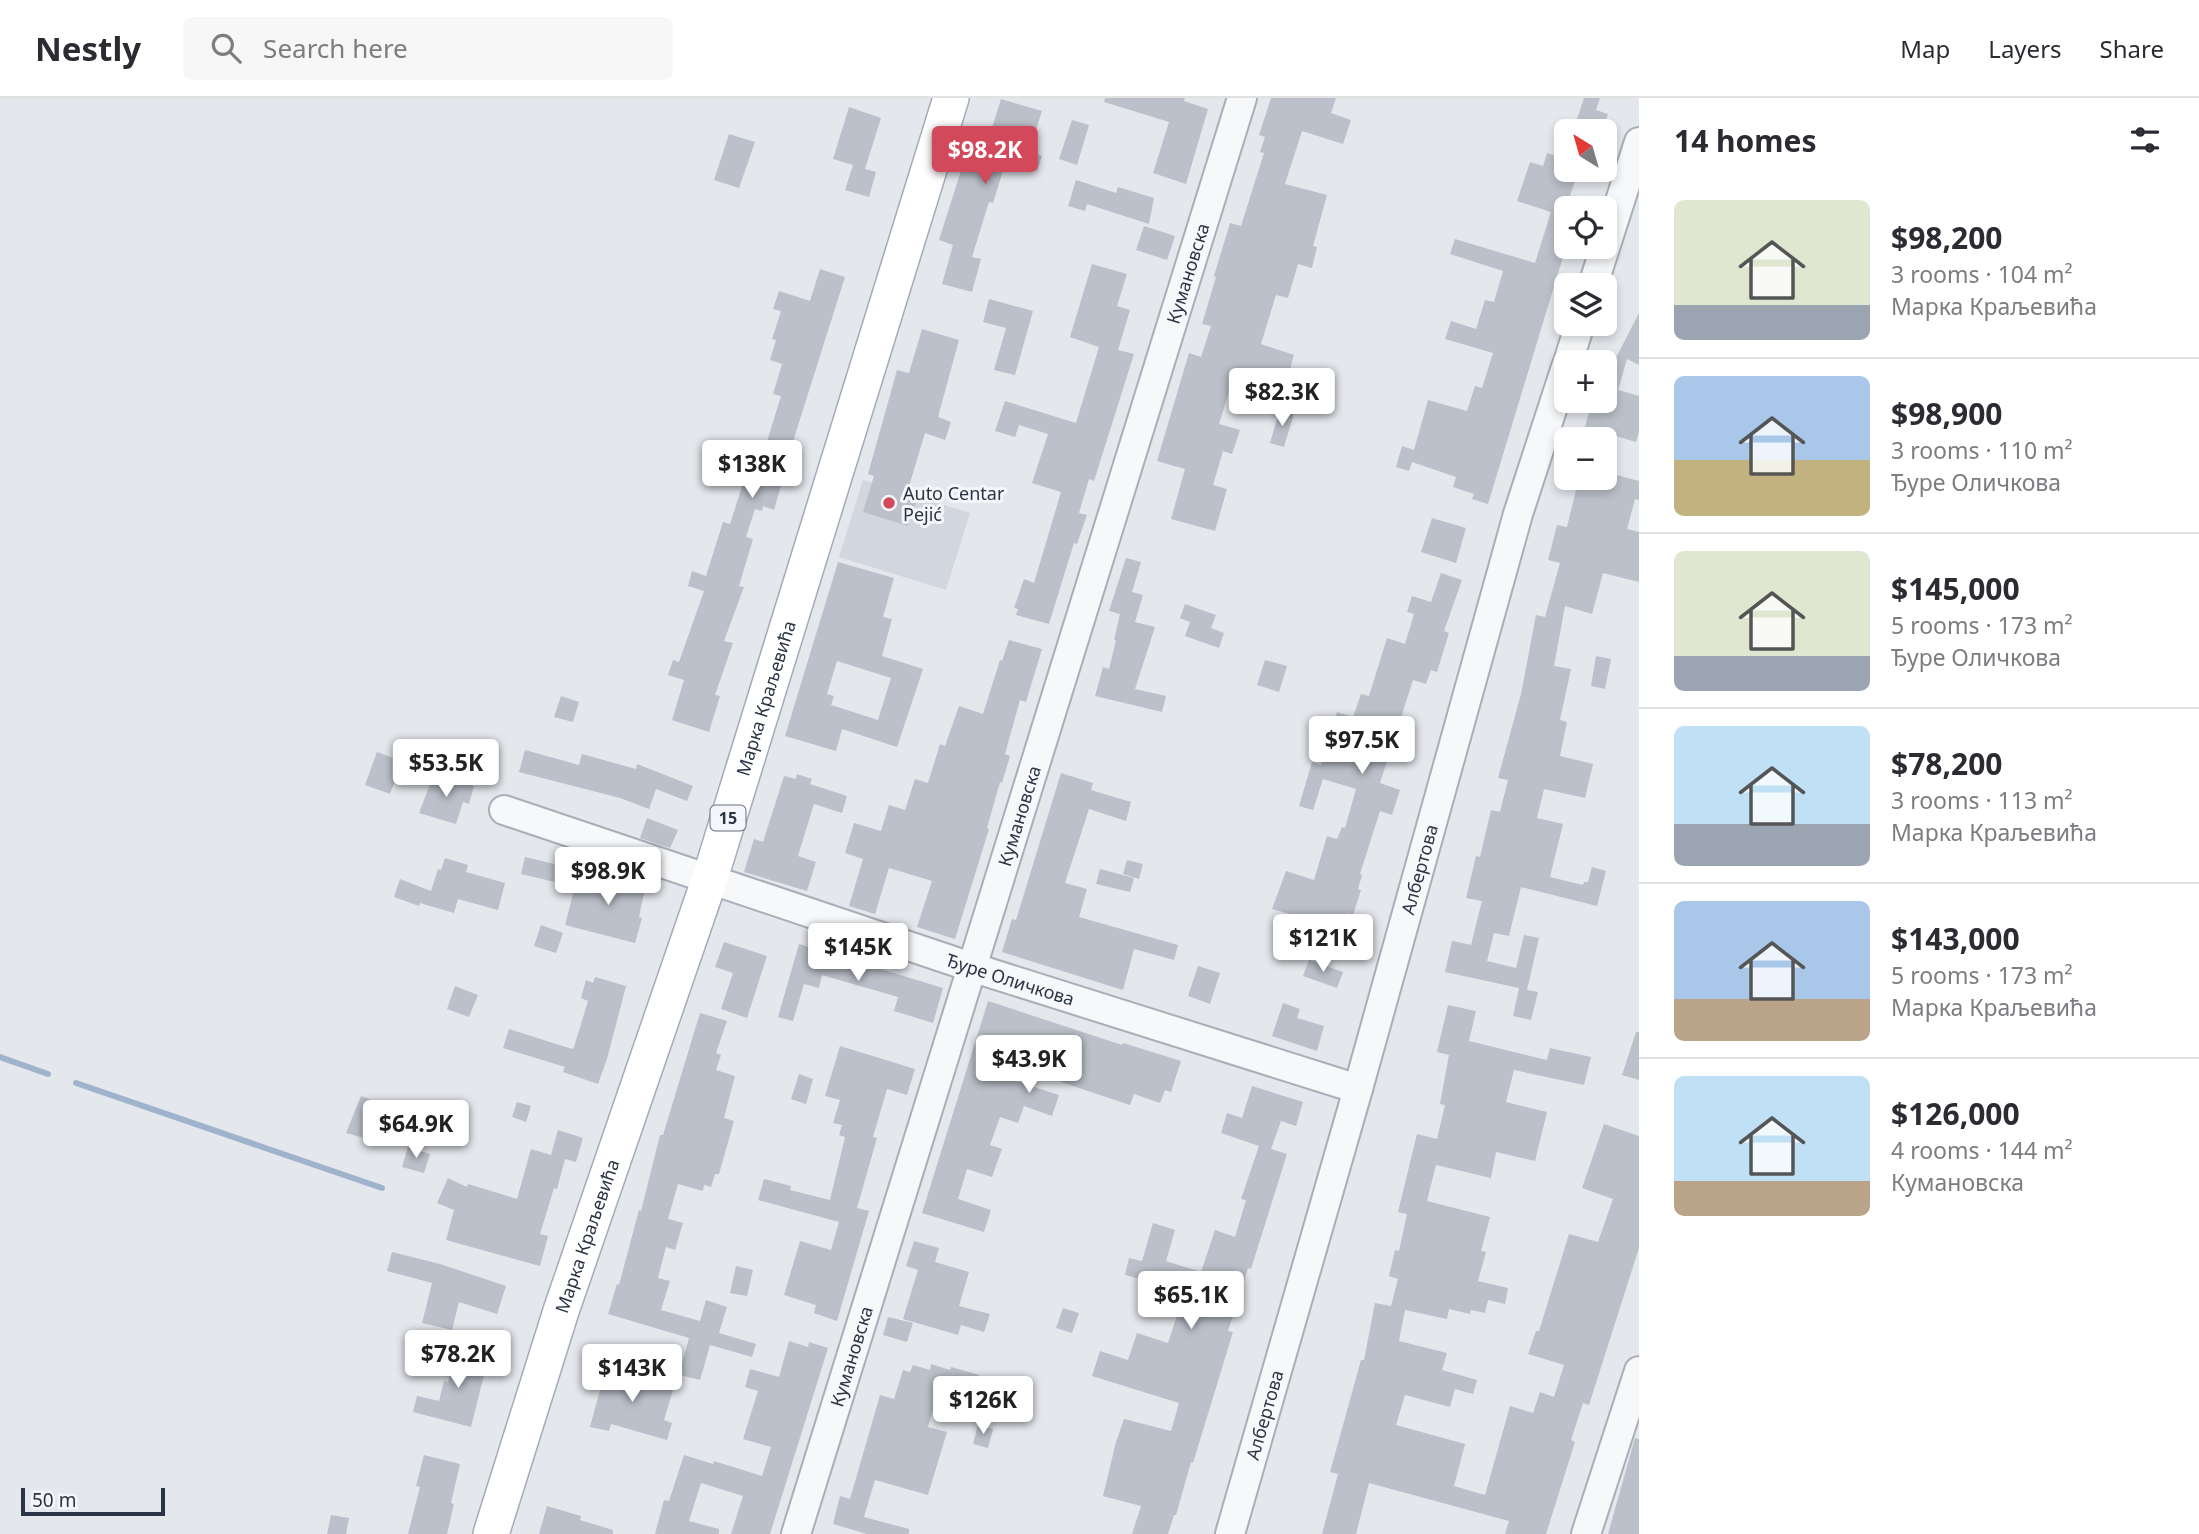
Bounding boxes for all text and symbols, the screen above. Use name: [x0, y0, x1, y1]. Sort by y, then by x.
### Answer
search box: [183, 17, 673, 80]
text: Nestly: [35, 26, 141, 71]
icon: search: [207, 29, 245, 67]
text: Search here: [263, 30, 408, 66]
text: Map: [1900, 32, 1950, 65]
text: Layers: [1988, 32, 2062, 65]
text: Share: [2100, 32, 2164, 65]
north arrow: [1554, 119, 1617, 182]
map controls: [1554, 119, 1617, 490]
text: 14 homes: [1674, 120, 1817, 161]
icon: filters: [2126, 121, 2164, 159]
pin: $98.2K: [928, 126, 1042, 186]
text: $98.2K: [948, 133, 1022, 165]
button: locate: [1554, 196, 1617, 259]
text: $98,200: [1891, 217, 2003, 258]
street label: Кумановска: [1161, 220, 1214, 327]
icon: home: [1730, 228, 1814, 312]
text: 3 rooms · 104 m²: [1891, 258, 2073, 290]
button: layers: [1554, 273, 1617, 336]
text: Марка Краљевића: [1891, 290, 2097, 322]
button: +: [1554, 350, 1617, 413]
pin: $82.3K: [1225, 368, 1339, 428]
text: $82.3K: [1245, 375, 1319, 407]
text: $98,900: [1891, 393, 2003, 434]
icon: home: [1730, 404, 1814, 488]
button: −: [1554, 427, 1617, 490]
text: 3 rooms · 110 m²: [1891, 434, 2073, 466]
pin: $138K: [703, 440, 801, 500]
text: $138K: [718, 447, 786, 479]
text: Ђуре Оличкова: [1891, 466, 2061, 498]
place label: Auto Centar Pejić: [903, 481, 1005, 526]
marker: Auto Centar Pejić: [881, 495, 897, 511]
text: $145,000: [1891, 568, 2020, 609]
icon: home: [1730, 579, 1814, 663]
text: 5 rooms · 173 m²: [1891, 609, 2073, 641]
street label: Марка Краљевића: [730, 617, 801, 779]
text: Ђуре Оличкова: [1891, 641, 2061, 673]
pin: $97.5K: [1305, 716, 1419, 776]
text: $97.5K: [1325, 723, 1399, 755]
pin: $53.5K: [389, 740, 503, 799]
text: $78,200: [1891, 743, 2003, 784]
text: $53.5K: [409, 746, 483, 778]
icon: home: [1730, 754, 1814, 838]
street label: Кумановска: [992, 763, 1046, 869]
text: 3 rooms · 113 m²: [1891, 784, 2073, 816]
road number: 15: [710, 806, 746, 831]
text: Марка Краљевића: [1891, 816, 2097, 848]
street label: Албертова: [1395, 822, 1443, 917]
pin: $98.9K: [551, 848, 665, 907]
text: $98.9K: [571, 854, 645, 886]
pin: $121K: [1274, 914, 1372, 974]
text: $143,000: [1891, 918, 2020, 959]
text: $121K: [1289, 921, 1357, 953]
pin: $145K: [809, 924, 907, 983]
icon: home: [1730, 929, 1814, 1013]
text: $145K: [824, 930, 892, 962]
street label: Ђуре Оличкова: [943, 948, 1078, 1011]
text: 5 rooms · 173 m²: [1891, 959, 2073, 991]
text: Марка Краљевића: [1891, 991, 2097, 1023]
pin: $43.9K: [972, 1035, 1086, 1095]
text: $43.9K: [992, 1042, 1066, 1074]
text: $126,000: [1891, 1093, 2020, 1134]
pin: $64.9K: [359, 1100, 473, 1160]
icon: home: [1730, 1104, 1814, 1188]
text: $64.9K: [379, 1107, 453, 1139]
text: 4 rooms · 144 m²: [1891, 1134, 2073, 1166]
street label: Марка Краљевића: [549, 1156, 624, 1316]
text: Кумановска: [1891, 1166, 2024, 1198]
pin: $65.1K: [1134, 1272, 1248, 1331]
text: $65.1K: [1154, 1278, 1228, 1310]
street label: Кумановска: [824, 1303, 878, 1410]
pin: $78.2K: [401, 1330, 515, 1390]
text: $78.2K: [421, 1337, 495, 1369]
pin: $143K: [583, 1344, 681, 1404]
text: $143K: [598, 1351, 666, 1383]
street label: Албертова: [1240, 1367, 1289, 1463]
pin: $126K: [934, 1376, 1032, 1436]
text: $126K: [949, 1383, 1017, 1415]
scale bar: [21, 1485, 164, 1517]
text: 50 m: [32, 1487, 76, 1513]

